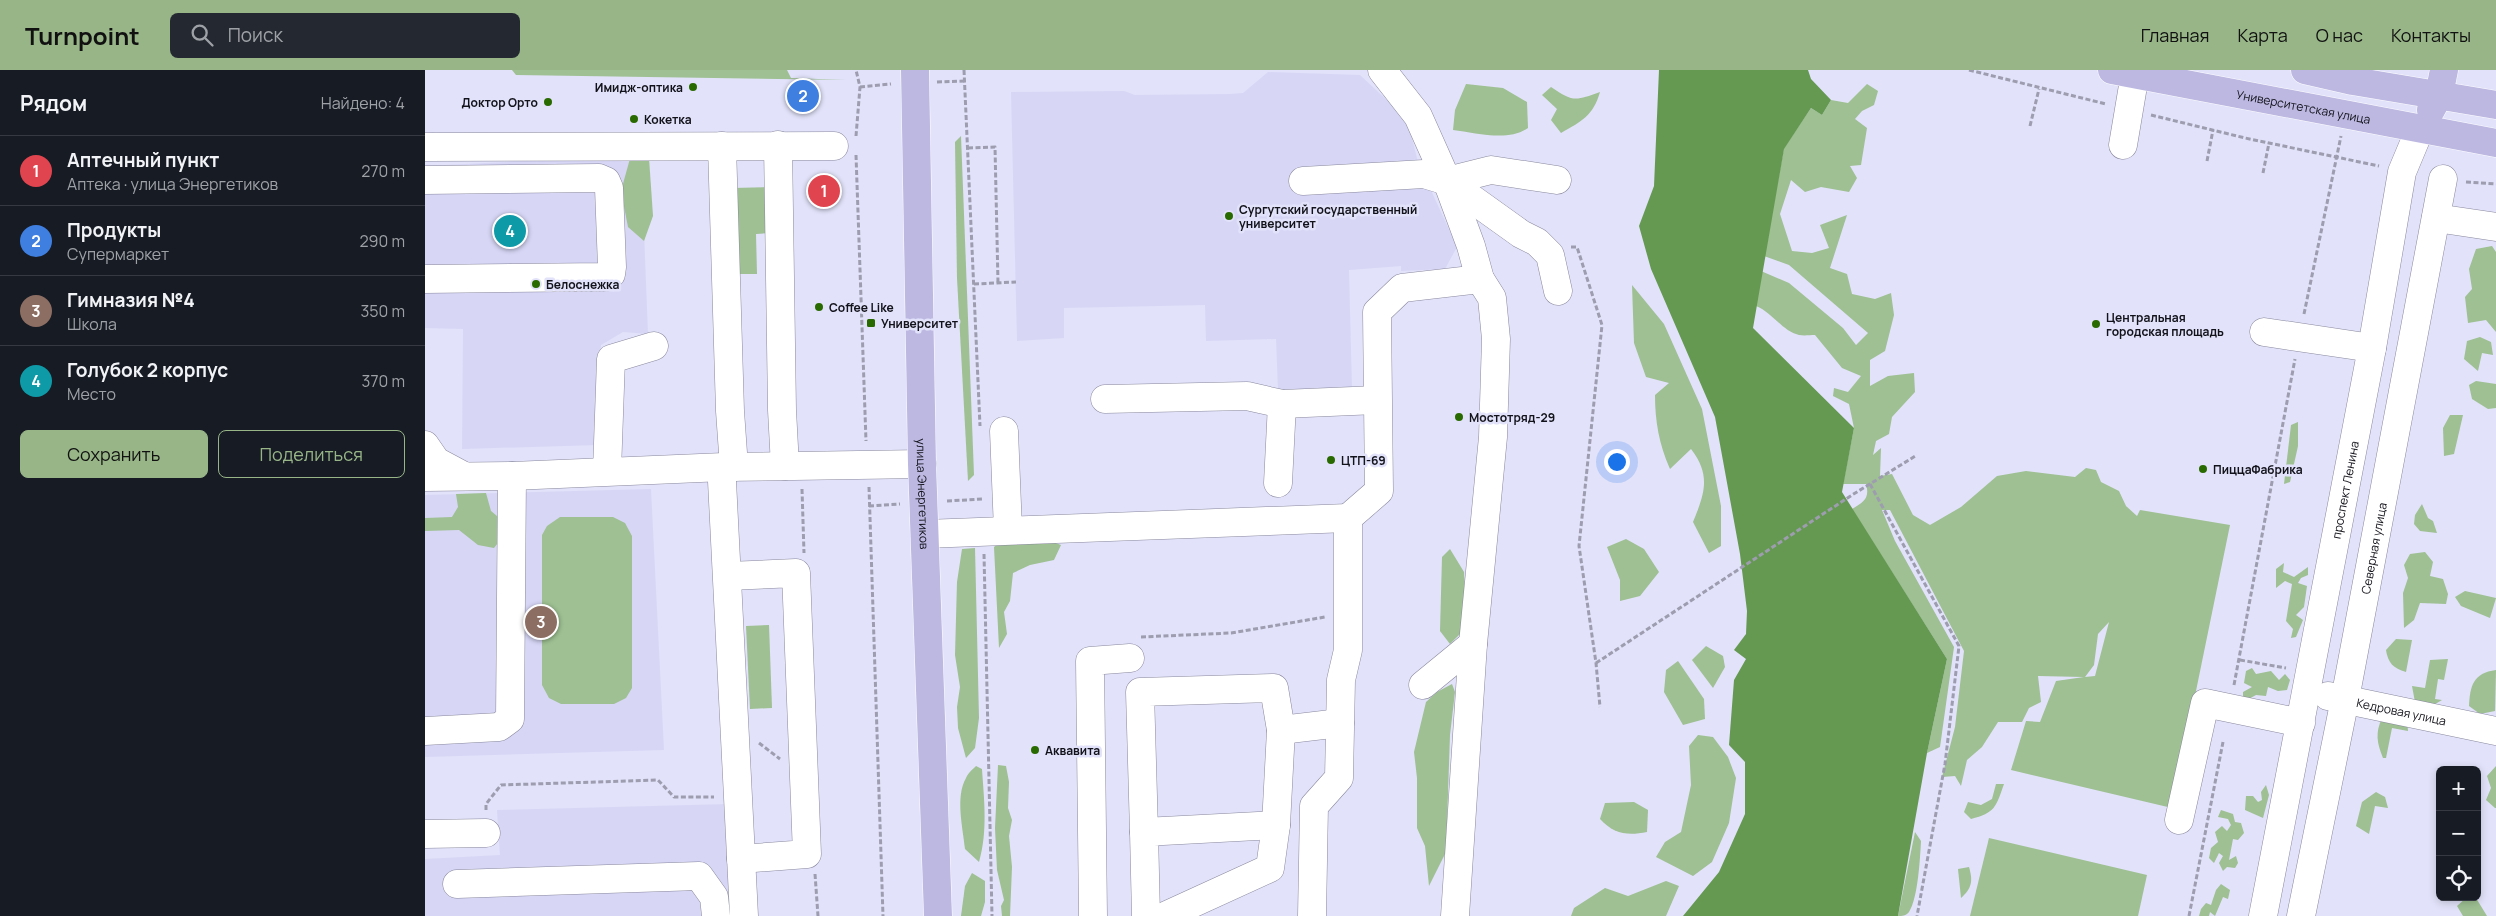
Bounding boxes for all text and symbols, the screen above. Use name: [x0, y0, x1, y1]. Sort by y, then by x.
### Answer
search box: [170, 13, 520, 58]
text: Turnpoint: [25, 19, 140, 52]
icon: search: [188, 21, 216, 49]
text: Поиск: [228, 22, 283, 48]
text: Главная: [2141, 23, 2210, 47]
text: Карта: [2238, 23, 2288, 47]
text: О нас: [2316, 23, 2363, 47]
text: Контакты: [2391, 23, 2471, 47]
pin: 2: [787, 77, 819, 115]
place label: Имидж-оптика: [595, 79, 683, 96]
marker: Имидж-оптика: [687, 81, 699, 93]
street label: Университетская улица: [2235, 85, 2372, 128]
text: Рядом: [20, 89, 87, 117]
text: Найдено: 4: [321, 92, 405, 114]
place label: Доктор Орто: [462, 94, 538, 111]
marker: Доктор Орто: [542, 96, 554, 108]
place label: Кокетка: [644, 111, 692, 128]
marker: Кокетка: [628, 113, 640, 125]
text: Аптечный пункт: [67, 147, 219, 173]
text: 1: [32, 160, 40, 182]
text: 270 m: [361, 160, 405, 182]
pin: 1: [808, 172, 840, 210]
text: Аптека · улица Энергетиков: [67, 173, 278, 195]
place label: Сургутский государственный университет: [1239, 201, 1417, 232]
marker: Сургутский государственный университет: [1223, 210, 1235, 222]
pin: 4: [494, 212, 526, 250]
text: Продукты: [67, 217, 161, 243]
text: 2: [31, 230, 41, 252]
text: 290 m: [359, 230, 405, 252]
text: Супермаркет: [67, 243, 169, 265]
place label: Белоснежка: [546, 276, 620, 293]
marker: Белоснежка: [530, 278, 542, 290]
text: Гимназия №4: [67, 287, 195, 313]
place label: Coffee Like: [829, 299, 894, 316]
text: 3: [31, 300, 41, 322]
text: 350 m: [360, 300, 405, 322]
marker: Coffee Like: [813, 301, 825, 313]
place label: Центральная городская площадь: [2106, 309, 2224, 340]
text: Школа: [67, 313, 117, 335]
place label: Университет: [881, 315, 959, 332]
marker: Университет: [865, 317, 877, 329]
marker: Центральная городская площадь: [2090, 318, 2102, 330]
text: Голубок 2 корпус: [67, 357, 228, 383]
text: 4: [31, 370, 41, 392]
text: 370 m: [362, 370, 405, 392]
text: Место: [67, 383, 116, 405]
place label: Мостотряд-29: [1469, 409, 1555, 426]
marker: Мостотряд-29: [1453, 411, 1465, 423]
button: Сохранить: [20, 430, 208, 478]
button: Поделиться: [218, 430, 405, 478]
street label: улица Энергетиков: [913, 438, 934, 550]
street label: проспект Ленина: [2327, 440, 2362, 540]
your location: [1604, 449, 1630, 475]
place label: ЦТП-69: [1341, 452, 1386, 469]
marker: ЦТП-69: [1325, 454, 1337, 466]
place label: ПиццаФабрика: [2213, 461, 2303, 478]
marker: ПиццаФабрика: [2197, 463, 2209, 475]
street label: Северная улица: [2356, 501, 2390, 595]
pin: 3: [525, 603, 557, 641]
street label: Кедровая улица: [2355, 694, 2448, 729]
place label: Аквавита: [1045, 742, 1100, 759]
marker: Аквавита: [1029, 744, 1041, 756]
map controls: [2436, 766, 2481, 901]
button: +: [2436, 766, 2481, 811]
button: −: [2436, 811, 2481, 856]
button: locate: [2436, 856, 2481, 901]

